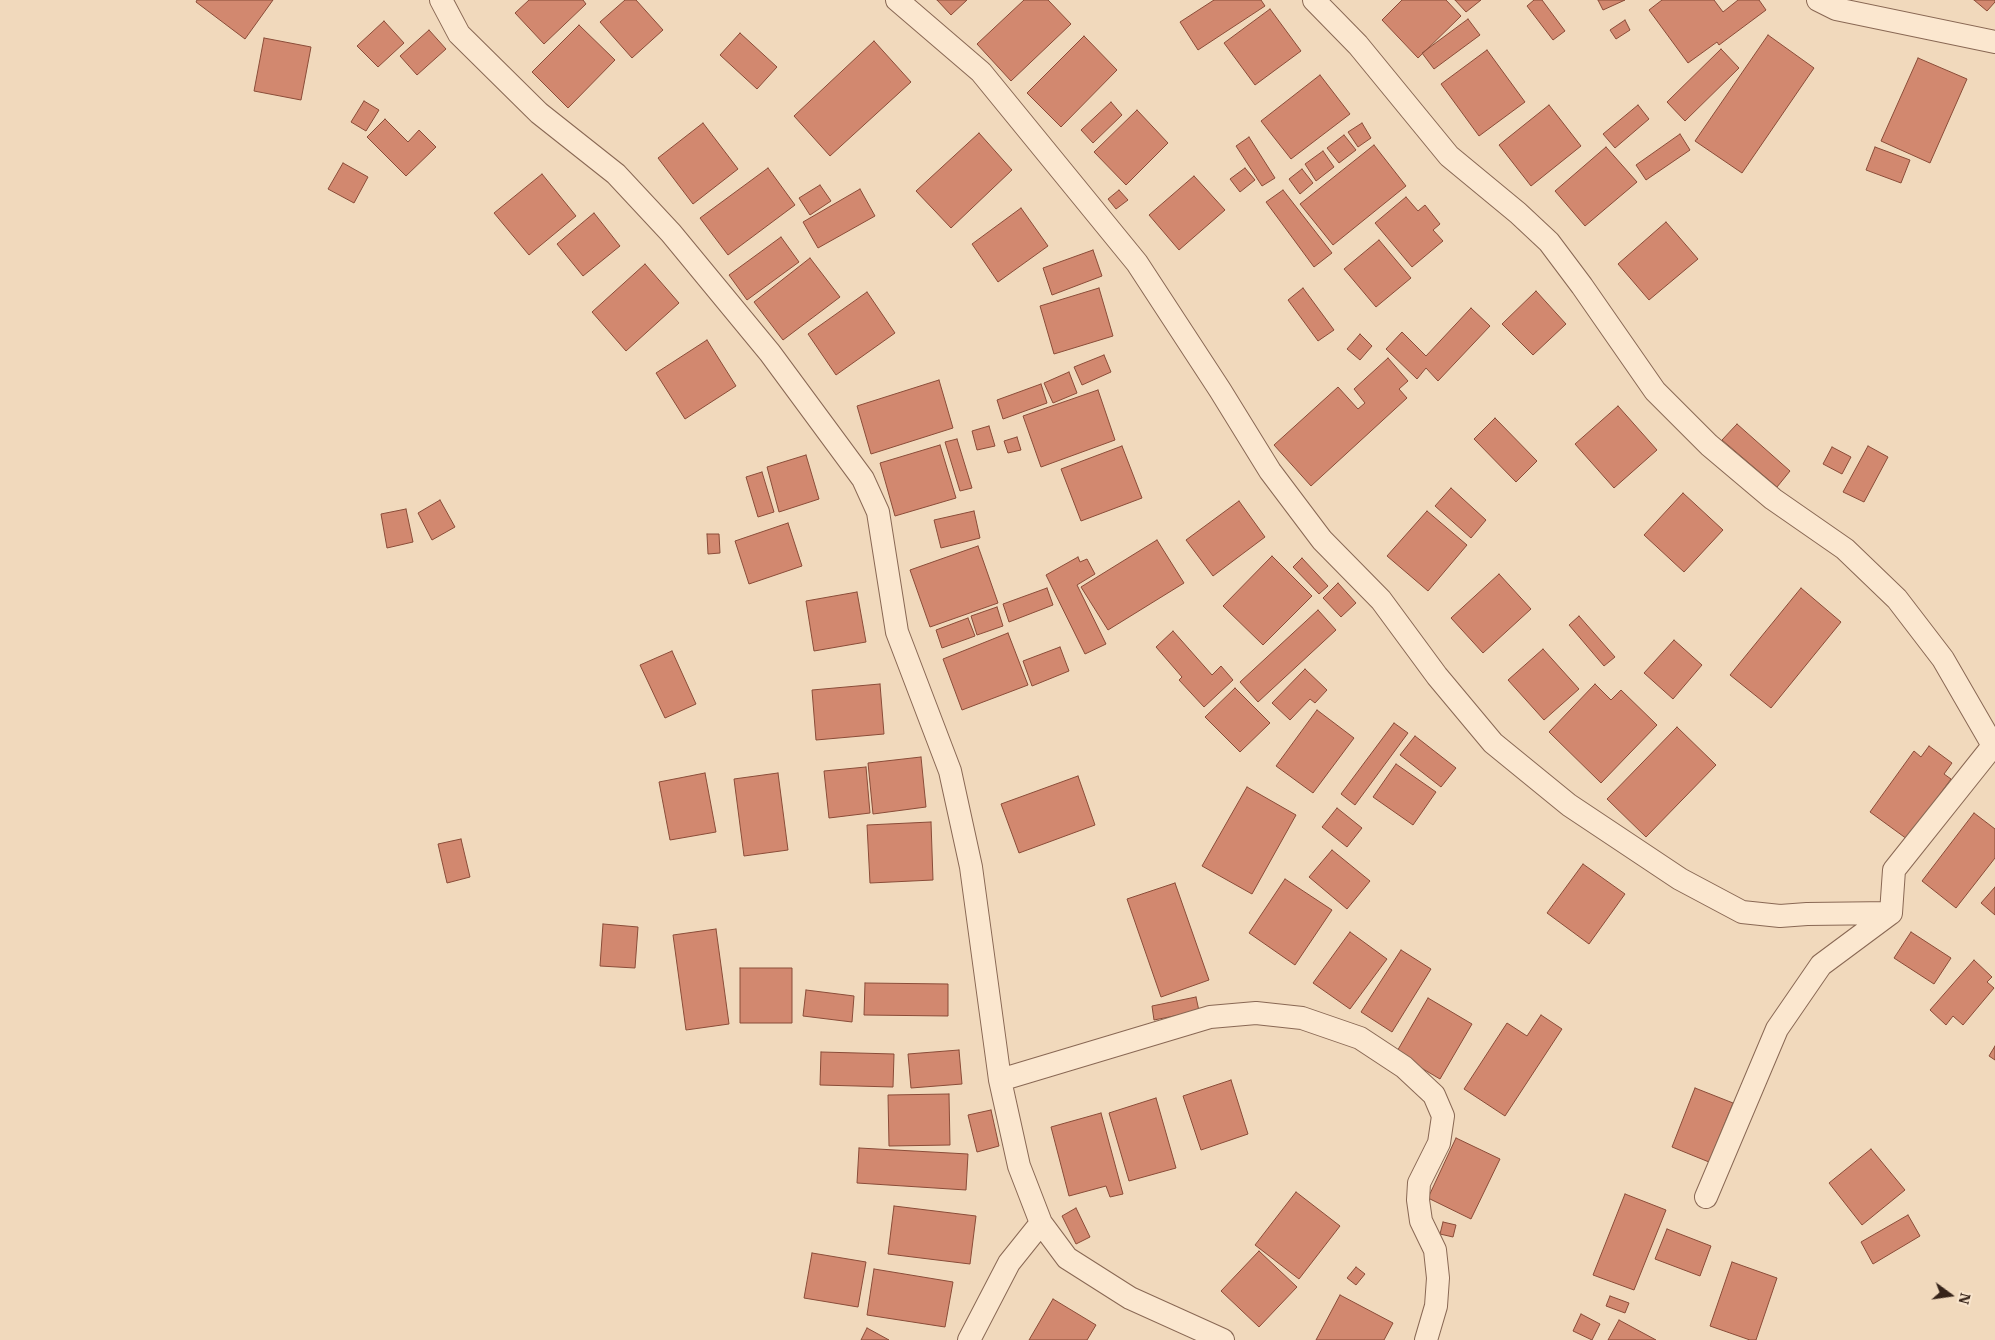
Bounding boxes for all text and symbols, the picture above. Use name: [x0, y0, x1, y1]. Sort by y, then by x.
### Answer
north arrow: [1925, 1270, 1975, 1320]
text: N: [1954, 1291, 1975, 1306]

